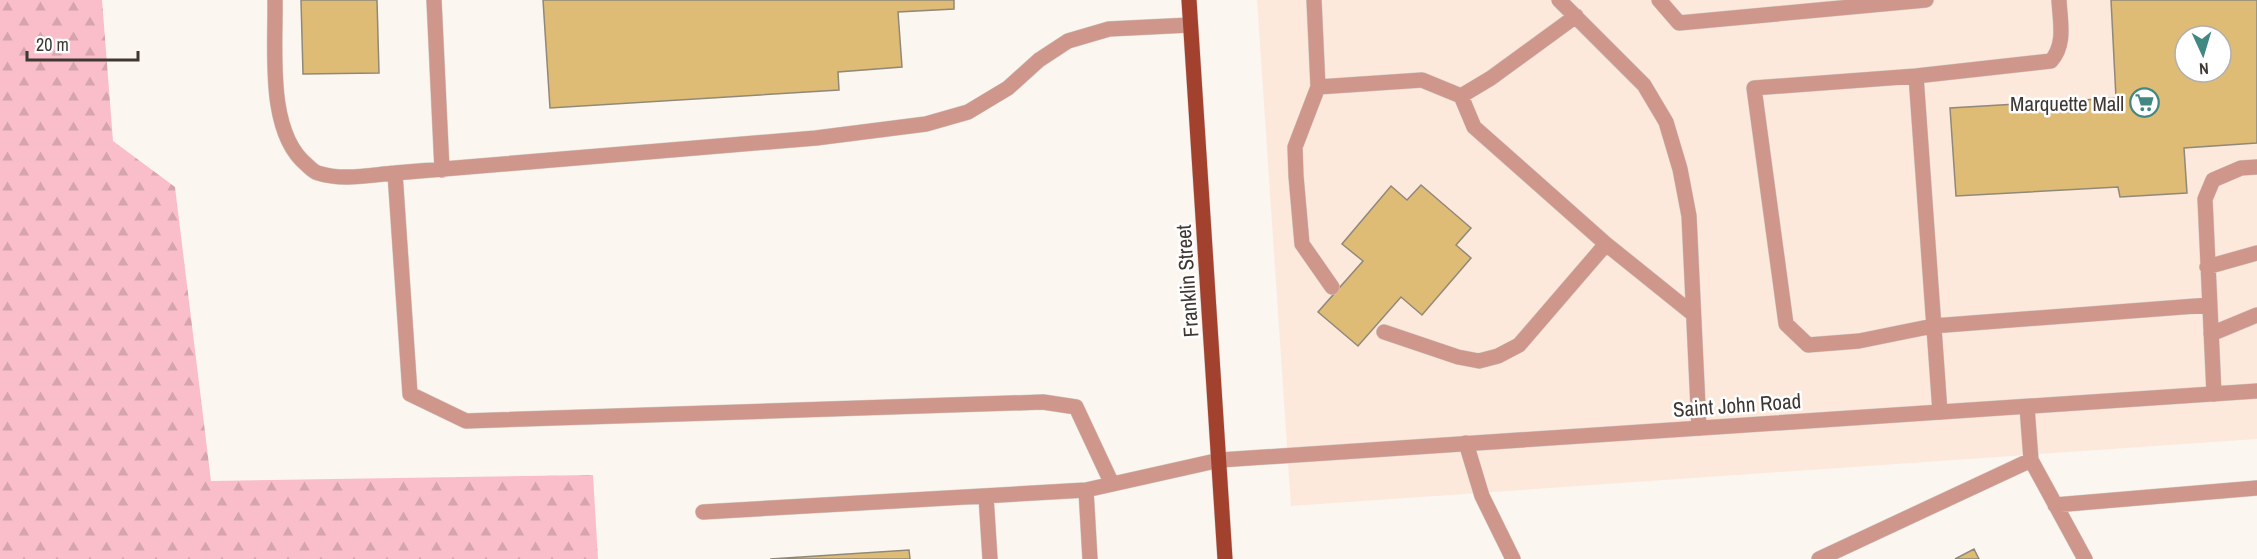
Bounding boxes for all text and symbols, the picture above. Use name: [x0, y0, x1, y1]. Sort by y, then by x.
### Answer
scale bar: [27, 24, 138, 62]
north arrow: [2173, 24, 2233, 84]
text: 20 m: [36, 32, 69, 57]
text: N: [2199, 58, 2210, 80]
supermarket icon: Marquette Mall: [2129, 87, 2161, 119]
place label: Marquette Mall: [2010, 89, 2124, 118]
street label: Franklin Street: [1169, 223, 1205, 338]
street label: Saint John Road: [1672, 386, 1802, 424]

